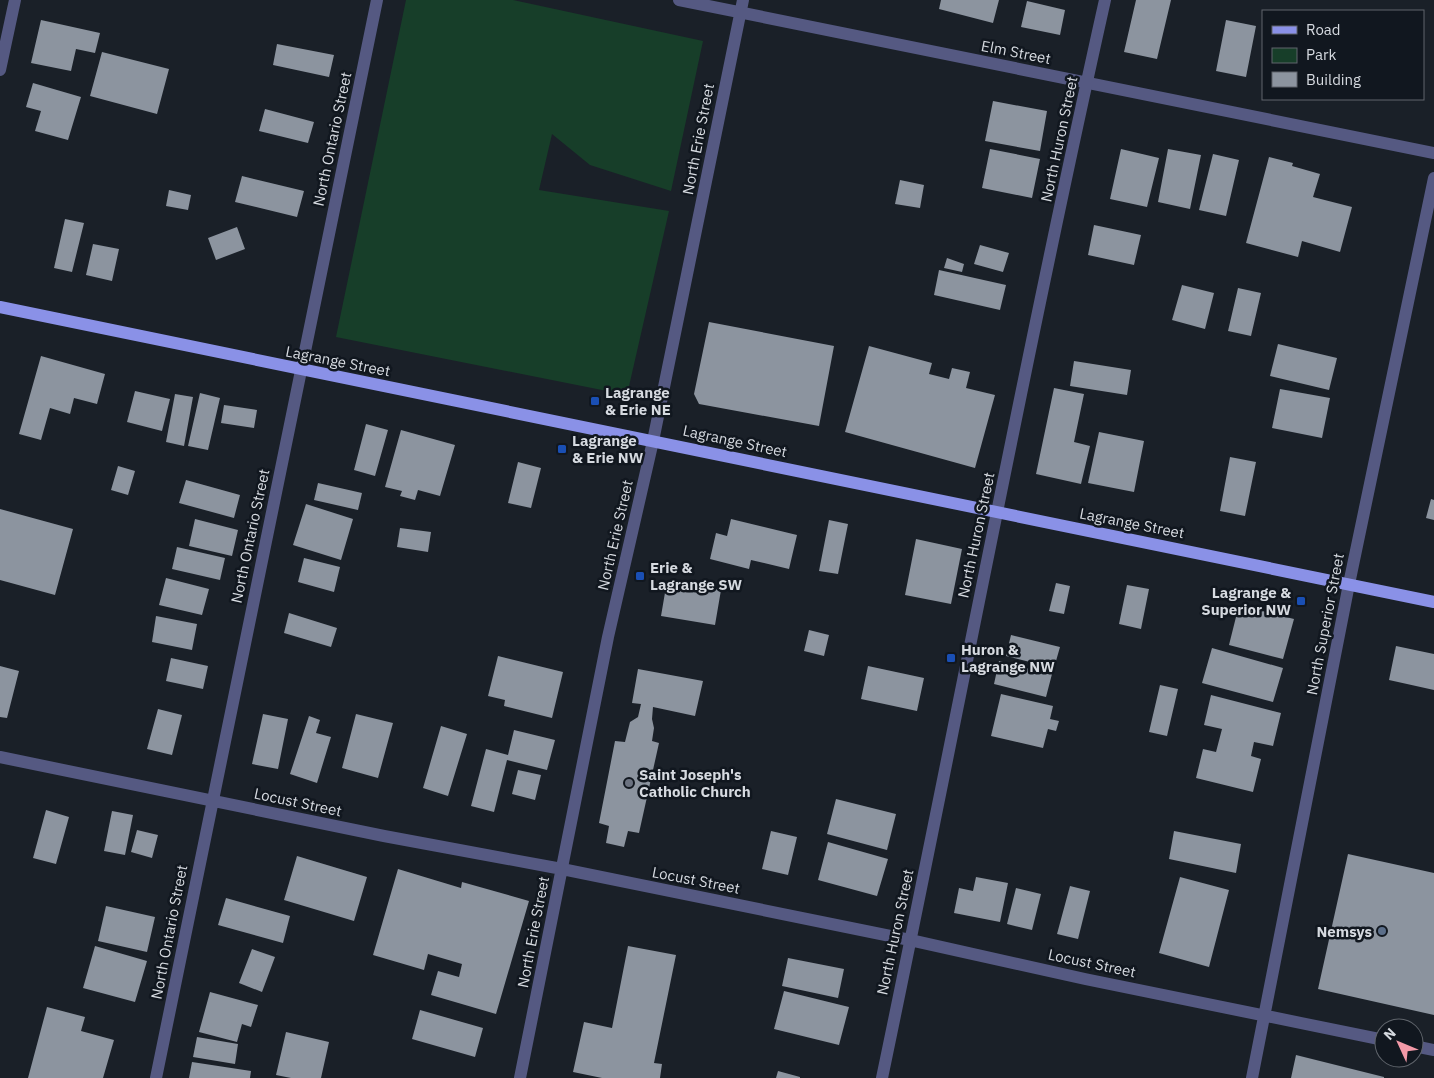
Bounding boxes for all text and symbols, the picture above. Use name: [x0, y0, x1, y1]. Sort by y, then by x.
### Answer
legend: [1262, 10, 1424, 100]
text: Road: [1306, 20, 1341, 39]
street label: Elm Street: [980, 36, 1052, 68]
text: Park: [1306, 45, 1336, 64]
street label: North Ontario Street: [309, 70, 355, 208]
text: Building: [1306, 70, 1361, 89]
street label: North Huron Street: [1036, 74, 1082, 204]
street label: North Erie Street: [678, 82, 718, 196]
street label: Lagrange Street: [284, 342, 392, 380]
place label: Lagrange & Erie NE: [605, 383, 671, 419]
marker: Lagrange & Erie NE: [589, 395, 601, 407]
street label: Lagrange Street: [681, 421, 789, 461]
place label: Lagrange & Erie NW: [572, 431, 644, 467]
marker: Lagrange & Erie NW: [556, 443, 568, 455]
street label: North Ontario Street: [227, 467, 273, 605]
street label: North Huron Street: [953, 470, 999, 600]
street label: North Erie Street: [593, 478, 637, 592]
street label: Lagrange Street: [1078, 504, 1186, 542]
street label: North Superior Street: [1302, 552, 1348, 696]
place label: Erie & Lagrange SW: [650, 558, 742, 594]
marker: Erie & Lagrange SW: [634, 570, 646, 582]
place label: Lagrange & Superior NW: [1201, 583, 1291, 619]
marker: Lagrange & Superior NW: [1295, 595, 1307, 607]
place label: Huron & Lagrange NW: [961, 640, 1055, 676]
marker: Huron & Lagrange NW: [945, 652, 957, 664]
place label: Saint Joseph's Catholic Church: [639, 765, 751, 801]
marker: Saint Joseph's Catholic Church: [623, 777, 635, 789]
street label: Locust Street: [253, 783, 343, 821]
street label: Locust Street: [651, 862, 741, 898]
street label: North Ontario Street: [147, 863, 191, 1001]
street label: North Huron Street: [872, 867, 918, 997]
street label: North Erie Street: [513, 875, 553, 989]
place label: Nemsys: [1316, 922, 1372, 941]
marker: Nemsys: [1376, 925, 1388, 937]
street label: Locust Street: [1047, 944, 1137, 982]
north arrow: [1374, 1018, 1424, 1068]
text: N: [1380, 1024, 1400, 1044]

